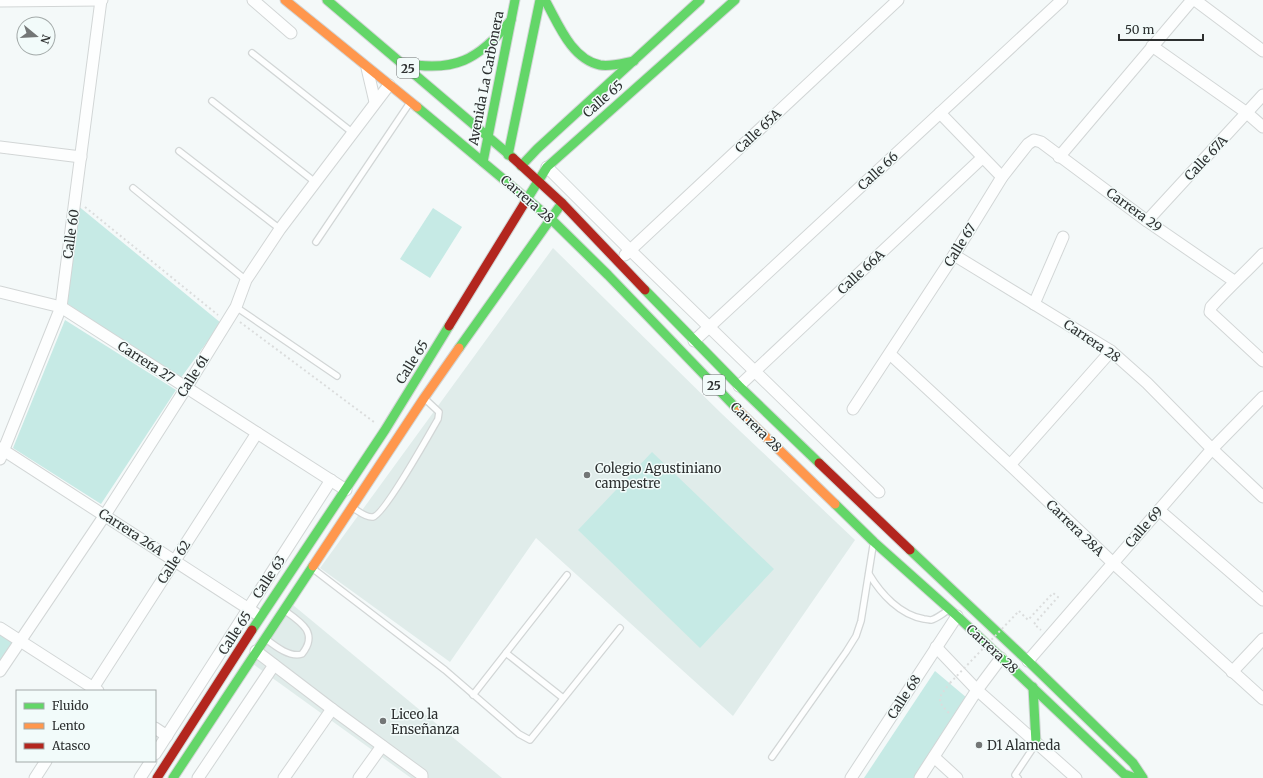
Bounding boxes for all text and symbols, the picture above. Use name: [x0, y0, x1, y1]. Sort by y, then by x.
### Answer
street label: Avenida La Carbonera: [464, 9, 507, 148]
north arrow: [16, 16, 56, 56]
scale bar: [1119, 16, 1203, 42]
text: 50 m: [1125, 22, 1154, 37]
text: N: [37, 33, 54, 46]
road number: 25: [397, 58, 419, 78]
street label: Calle 65: [579, 77, 627, 121]
street label: Calle 65A: [731, 105, 785, 157]
street label: Calle 67A: [1181, 131, 1232, 184]
street label: Calle 66: [854, 148, 902, 194]
street label: Carrera 28: [497, 171, 557, 227]
street label: Carrera 29: [1103, 184, 1165, 236]
street label: Calle 60: [59, 208, 83, 260]
street label: Calle 67: [940, 220, 980, 270]
street label: Calle 66A: [834, 245, 889, 298]
street label: Carrera 28: [1060, 316, 1124, 366]
street label: Carrera 27: [114, 337, 178, 387]
street label: Calle 65: [392, 337, 432, 387]
street label: Calle 61: [173, 352, 213, 400]
road number: 25: [703, 375, 725, 395]
street label: Carrera 28: [727, 398, 785, 456]
place label: Colegio Agustiniano campestre: [595, 460, 722, 492]
marker: Colegio Agustiniano campestre: [582, 470, 592, 480]
street label: Carrera 28A: [1042, 496, 1108, 560]
street label: Calle 69: [1122, 503, 1167, 551]
street label: Carrera 26A: [95, 505, 167, 560]
street label: Calle 62: [154, 537, 195, 587]
street label: Calle 63: [249, 552, 289, 602]
street label: Calle 65: [215, 608, 255, 658]
street label: Carrera 28: [962, 621, 1022, 677]
street label: Calle 68: [883, 672, 925, 722]
legend: [16, 690, 156, 762]
text: Fluido: [52, 698, 89, 713]
place label: Liceo la Enseñanza: [391, 706, 460, 738]
marker: Liceo la Enseñanza: [378, 716, 388, 726]
text: Lento: [52, 718, 85, 733]
place label: D1 Alameda: [987, 737, 1061, 754]
text: Atasco: [51, 738, 90, 753]
marker: D1 Alameda: [974, 740, 984, 750]

